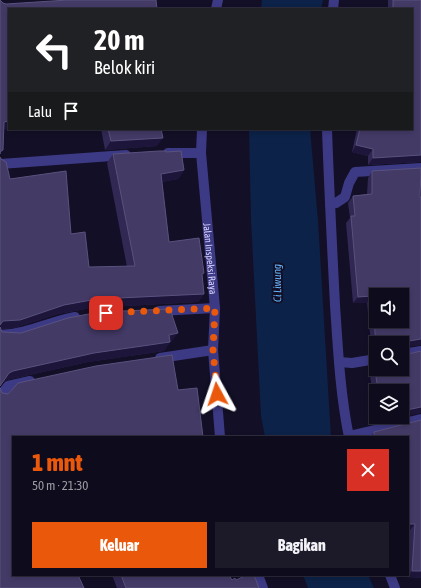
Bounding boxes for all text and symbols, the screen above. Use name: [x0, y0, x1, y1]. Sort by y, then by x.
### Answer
icon: left: [28, 24, 80, 76]
text: 20 m: [94, 24, 144, 56]
text: Belok kiri: [94, 57, 155, 78]
icon: arrive: [60, 100, 82, 122]
text: Lalu: [28, 103, 52, 120]
street label: Jalan Inspeksi Raya: [201, 222, 219, 295]
water label: Ci Liwung: [271, 264, 283, 302]
map controls: [369, 288, 409, 424]
button: sound: [369, 288, 409, 328]
pin: [89, 296, 123, 330]
icon: arrive: [95, 302, 117, 324]
button: search: [369, 336, 409, 376]
position arrow: [196, 373, 238, 415]
button: layers: [369, 384, 409, 424]
text: 1 mnt: [32, 449, 82, 476]
button: close: [347, 449, 389, 491]
text: 50 m · 21:30: [32, 478, 88, 493]
button: Keluar: [32, 522, 207, 568]
button: Bagikan: [215, 522, 389, 568]

